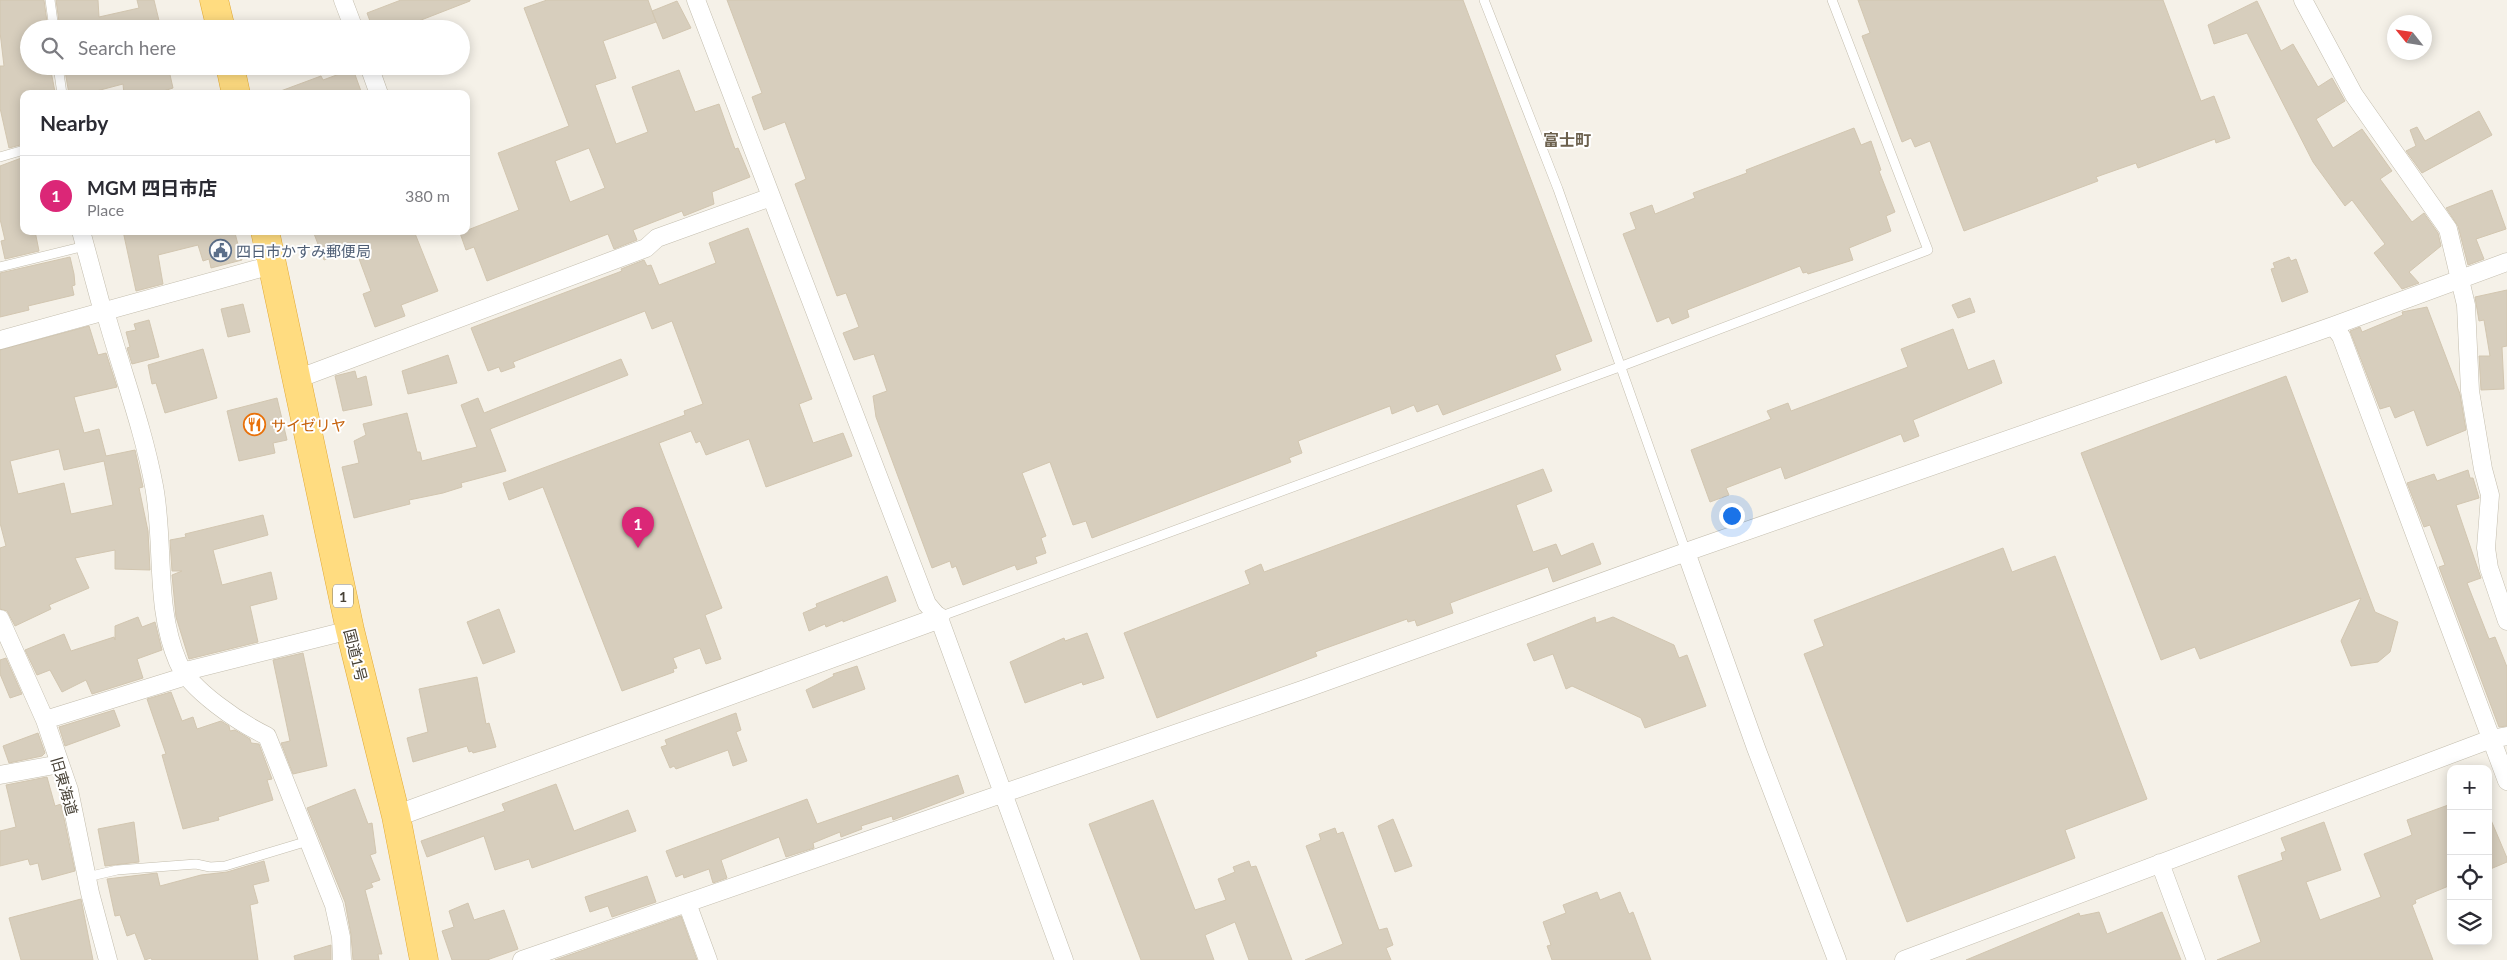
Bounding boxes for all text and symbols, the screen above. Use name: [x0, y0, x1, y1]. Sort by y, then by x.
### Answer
north arrow: [2387, 15, 2432, 60]
search box: [20, 20, 470, 75]
icon: search: [38, 34, 66, 62]
text: Search here: [78, 36, 176, 59]
text: Nearby: [40, 110, 108, 135]
district label: 富士町: [1543, 130, 1591, 149]
text: MGM 四日市店: [87, 176, 217, 199]
text: 1: [51, 186, 61, 205]
text: 380 m: [405, 186, 450, 205]
text: Place: [87, 200, 124, 219]
public building icon: 四日市かすみ郵便局: [208, 239, 232, 263]
place label: 四日市かすみ郵便局: [236, 242, 371, 260]
restaurant icon: サイゼリヤ: [243, 413, 267, 437]
place label: サイゼリヤ: [271, 416, 346, 434]
your location: [1719, 503, 1745, 529]
pin: 1: [622, 507, 654, 548]
road number: 1: [333, 584, 353, 608]
street label: 国道1号: [341, 627, 371, 683]
street label: 旧東海道: [48, 755, 82, 817]
map controls: [2447, 765, 2492, 945]
button: +: [2447, 765, 2492, 810]
button: −: [2447, 810, 2492, 855]
button: locate: [2447, 855, 2492, 900]
button: layers: [2447, 900, 2492, 945]

